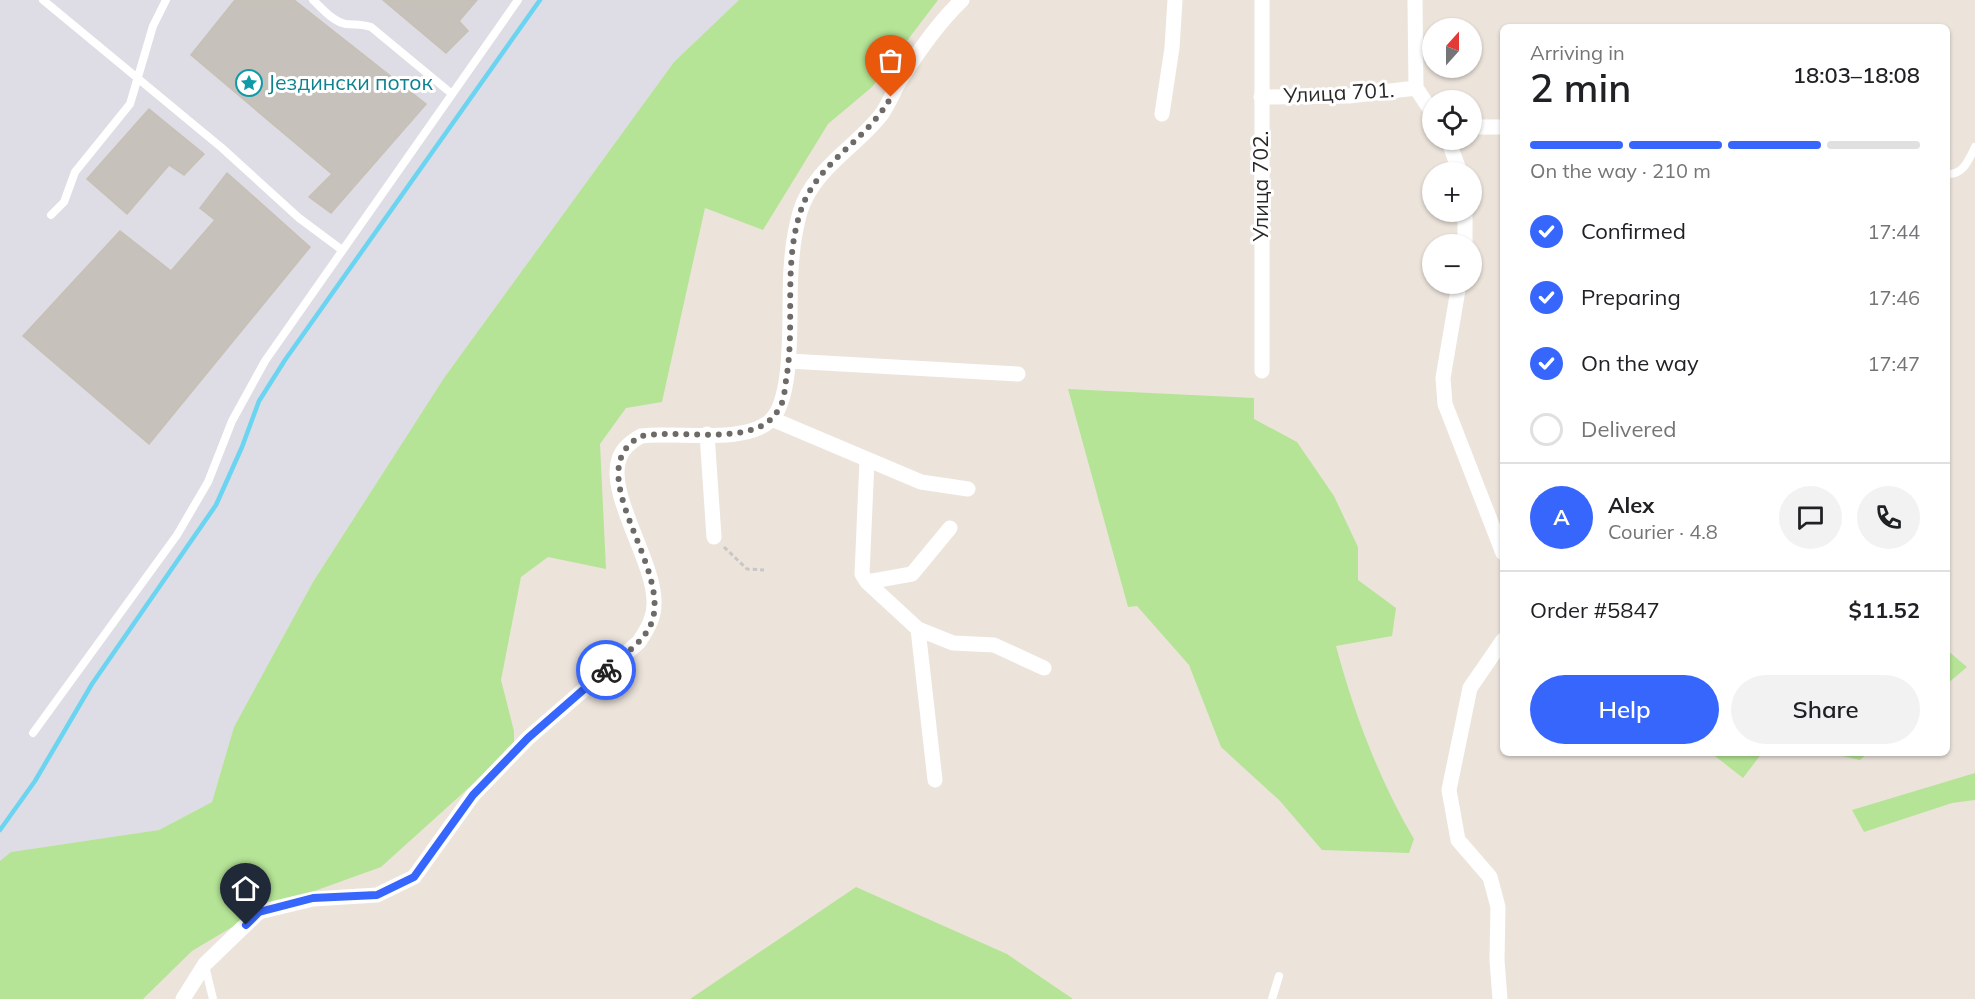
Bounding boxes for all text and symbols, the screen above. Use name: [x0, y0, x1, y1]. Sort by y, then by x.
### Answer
north arrow: [1422, 18, 1482, 78]
map controls: [1422, 18, 1482, 294]
pin: [865, 35, 916, 97]
text: Arriving in: [1530, 40, 1625, 65]
icon: bag: [874, 44, 907, 77]
text: 18:03–18:08: [1793, 61, 1920, 89]
text: 2 min: [1530, 63, 1631, 112]
place icon: Јездински поток: [234, 68, 264, 98]
place label: Јездински поток: [268, 69, 434, 95]
street label: Улица 701.: [1282, 76, 1395, 108]
button: locate: [1422, 90, 1482, 150]
street label: Улица 702.: [1247, 131, 1273, 242]
text: On the way · 210 m: [1530, 158, 1711, 183]
button: +: [1422, 162, 1482, 222]
icon: check: [1530, 215, 1563, 248]
text: Confirmed: [1581, 217, 1686, 245]
text: 17:44: [1867, 219, 1920, 244]
button: −: [1422, 234, 1482, 294]
icon: check: [1530, 281, 1563, 314]
text: Preparing: [1581, 283, 1681, 311]
text: 17:46: [1867, 285, 1920, 310]
icon: check: [1530, 347, 1563, 380]
text: On the way: [1581, 349, 1699, 377]
text: 17:47: [1867, 351, 1920, 376]
text: Delivered: [1581, 415, 1676, 443]
button: chat: [1779, 486, 1842, 549]
button: phone: [1857, 486, 1920, 549]
text: Alex: [1608, 491, 1654, 519]
text: A: [1553, 503, 1570, 531]
text: Courier · 4.8: [1608, 519, 1718, 544]
text: Order #5847: [1530, 596, 1660, 624]
text: $11.52: [1849, 596, 1920, 624]
courier: [576, 640, 636, 700]
icon: bike: [590, 654, 623, 687]
button: Help: [1530, 675, 1719, 744]
button: Share: [1731, 675, 1920, 744]
pin: [220, 863, 271, 925]
icon: home: [229, 872, 262, 905]

